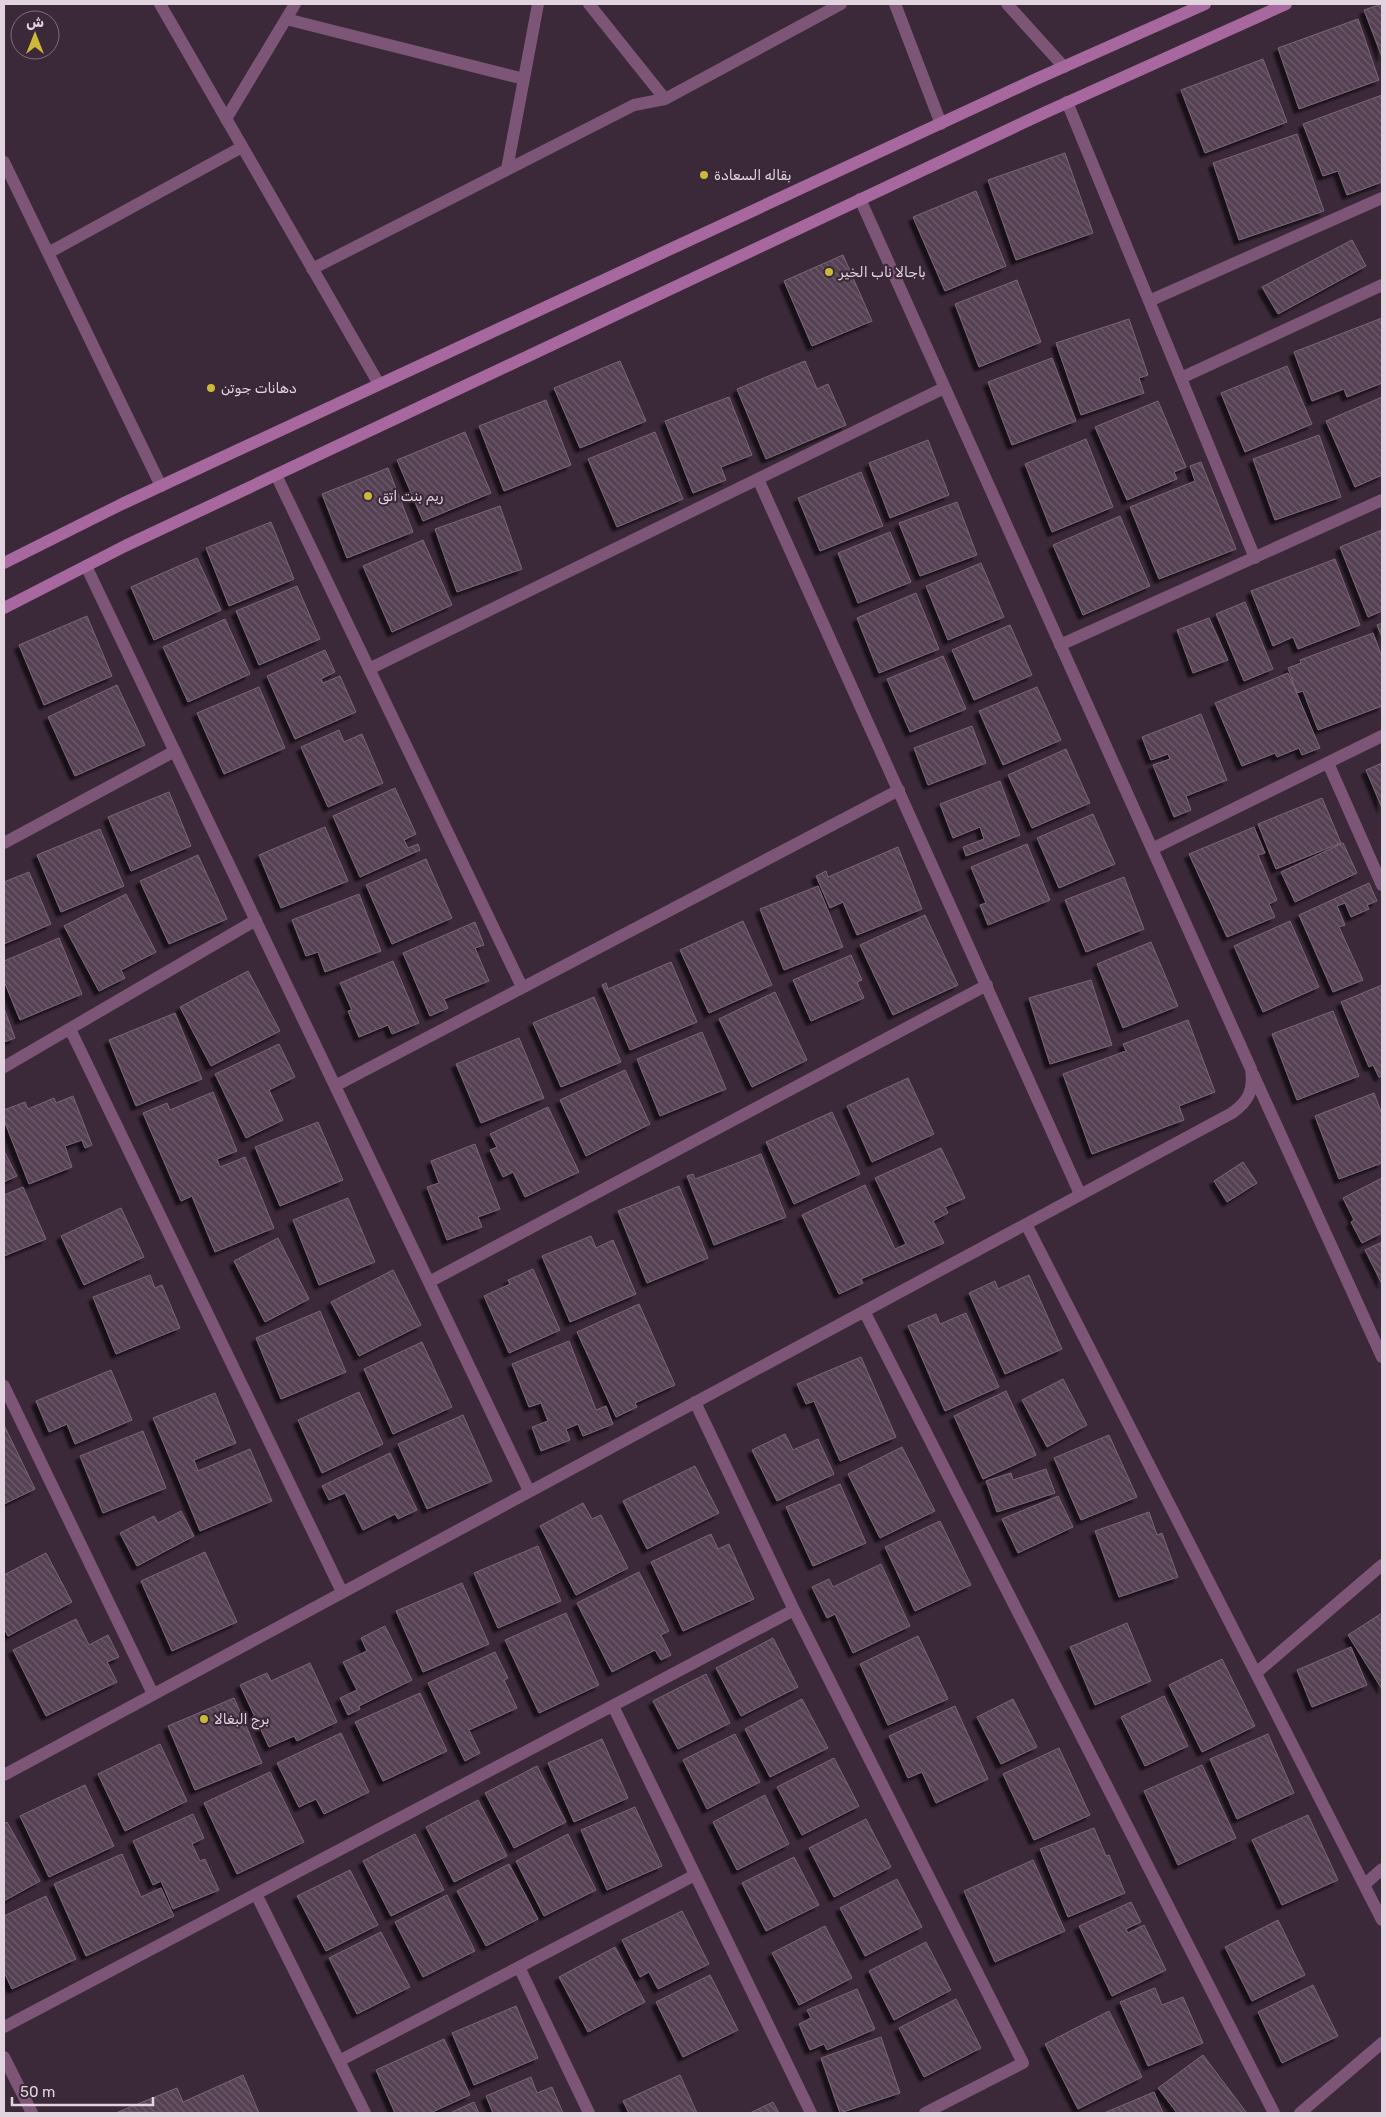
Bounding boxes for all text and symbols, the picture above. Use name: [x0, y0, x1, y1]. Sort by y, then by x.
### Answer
north arrow: [10, 10, 60, 60]
text: ش: [26, 14, 44, 31]
place label: بقاله السعادة: [714, 167, 792, 184]
marker: بقاله السعادة: [698, 169, 710, 181]
place label: باجالا ناب الخير: [838, 264, 926, 281]
marker: باجالا ناب الخير: [823, 266, 835, 278]
place label: دهانات جوتن: [221, 380, 297, 397]
marker: دهانات جوتن: [205, 382, 217, 394]
place label: ريم بنت اتق: [378, 488, 443, 505]
marker: ريم بنت اتق: [362, 490, 374, 502]
place label: برج البغالا: [214, 1711, 270, 1730]
marker: برج البغالا: [198, 1713, 210, 1725]
scale bar: [12, 2074, 154, 2106]
text: 50 m: [20, 2083, 55, 2101]

